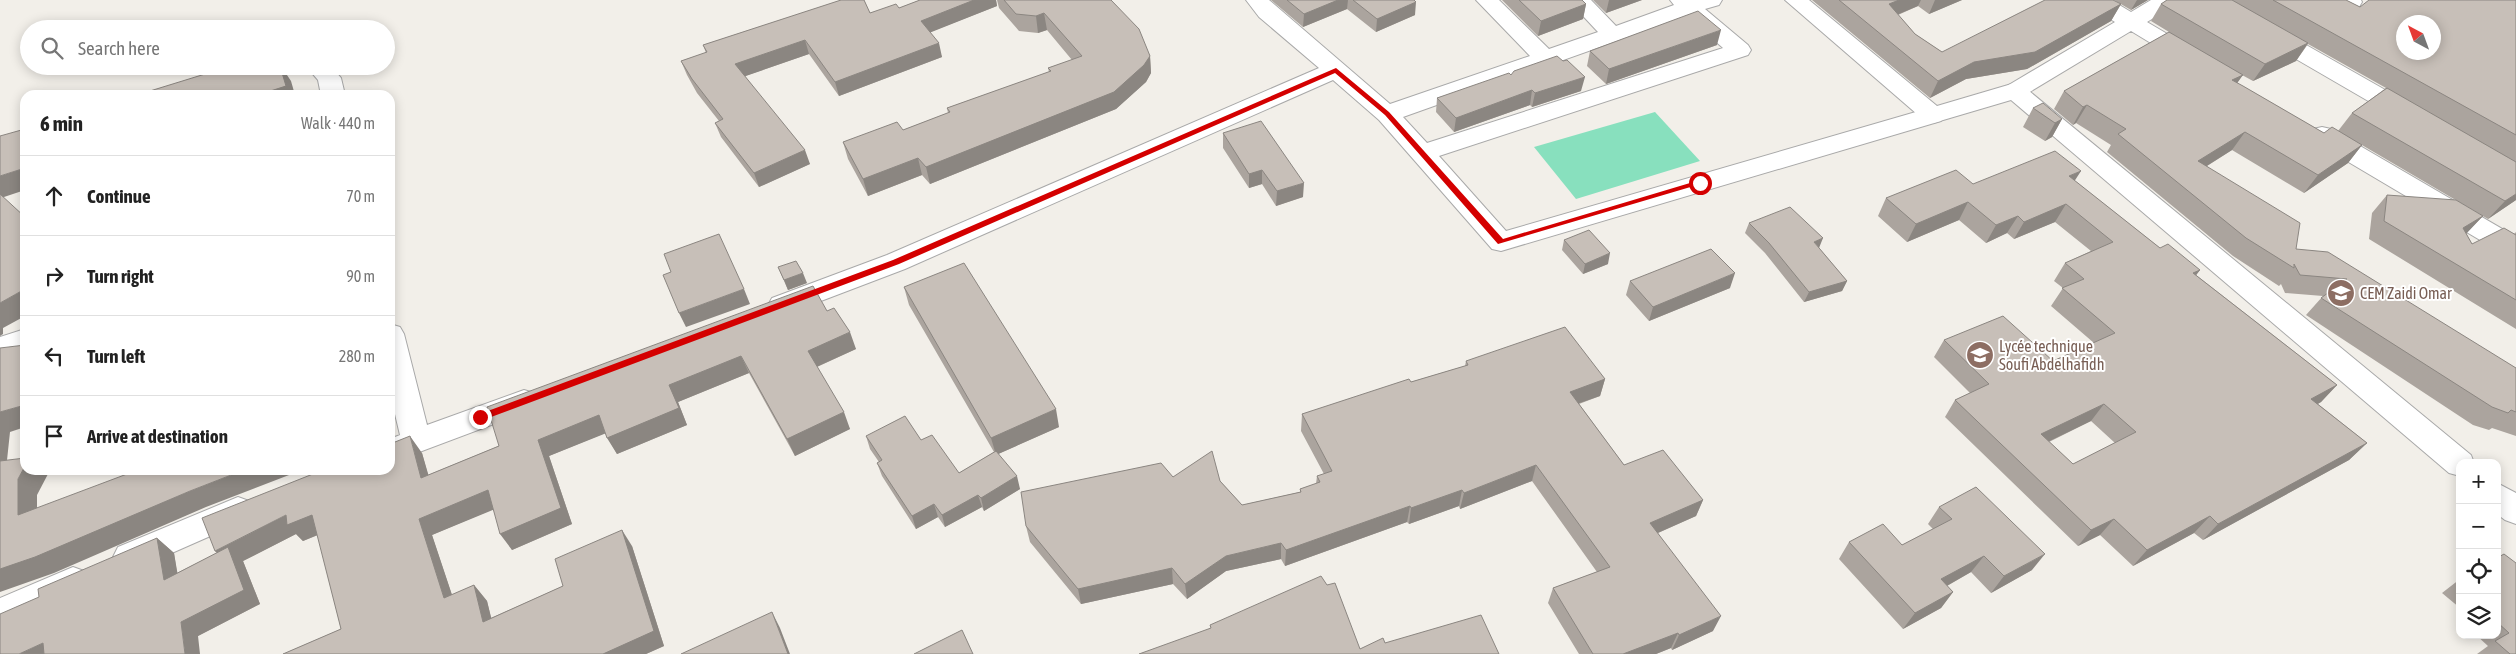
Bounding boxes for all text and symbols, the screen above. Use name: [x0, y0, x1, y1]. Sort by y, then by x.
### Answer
north arrow: [2396, 15, 2441, 60]
search box: [20, 20, 395, 75]
icon: search: [38, 34, 66, 62]
text: Search here: [78, 37, 160, 59]
text: 6 min: [40, 111, 83, 135]
text: Walk · 440 m: [301, 114, 375, 132]
route start: [1689, 172, 1712, 195]
icon: ahead: [40, 182, 68, 210]
text: Continue: [87, 185, 151, 207]
text: 70 m: [346, 187, 375, 205]
icon: right: [40, 262, 68, 290]
text: Turn right: [87, 265, 154, 287]
text: 90 m: [346, 267, 375, 285]
school or university icon: CEM Zaidi Omar: [2326, 278, 2356, 308]
place label: CEM Zaidi Omar: [2360, 284, 2452, 302]
place label: Lycée technique Soufi Abdelhafidh: [1999, 337, 2104, 373]
school or university icon: Lycée technique Soufi Abdelhafidh: [1965, 340, 1995, 370]
icon: left: [40, 342, 68, 370]
text: Turn left: [87, 345, 145, 367]
text: 280 m: [339, 347, 375, 365]
route end: [469, 406, 492, 429]
icon: arrive: [40, 422, 68, 450]
text: Arrive at destination: [87, 425, 228, 447]
map controls: [2456, 459, 2501, 639]
button: +: [2456, 459, 2501, 504]
button: −: [2456, 504, 2501, 549]
button: locate: [2456, 549, 2501, 594]
button: layers: [2456, 594, 2501, 639]

